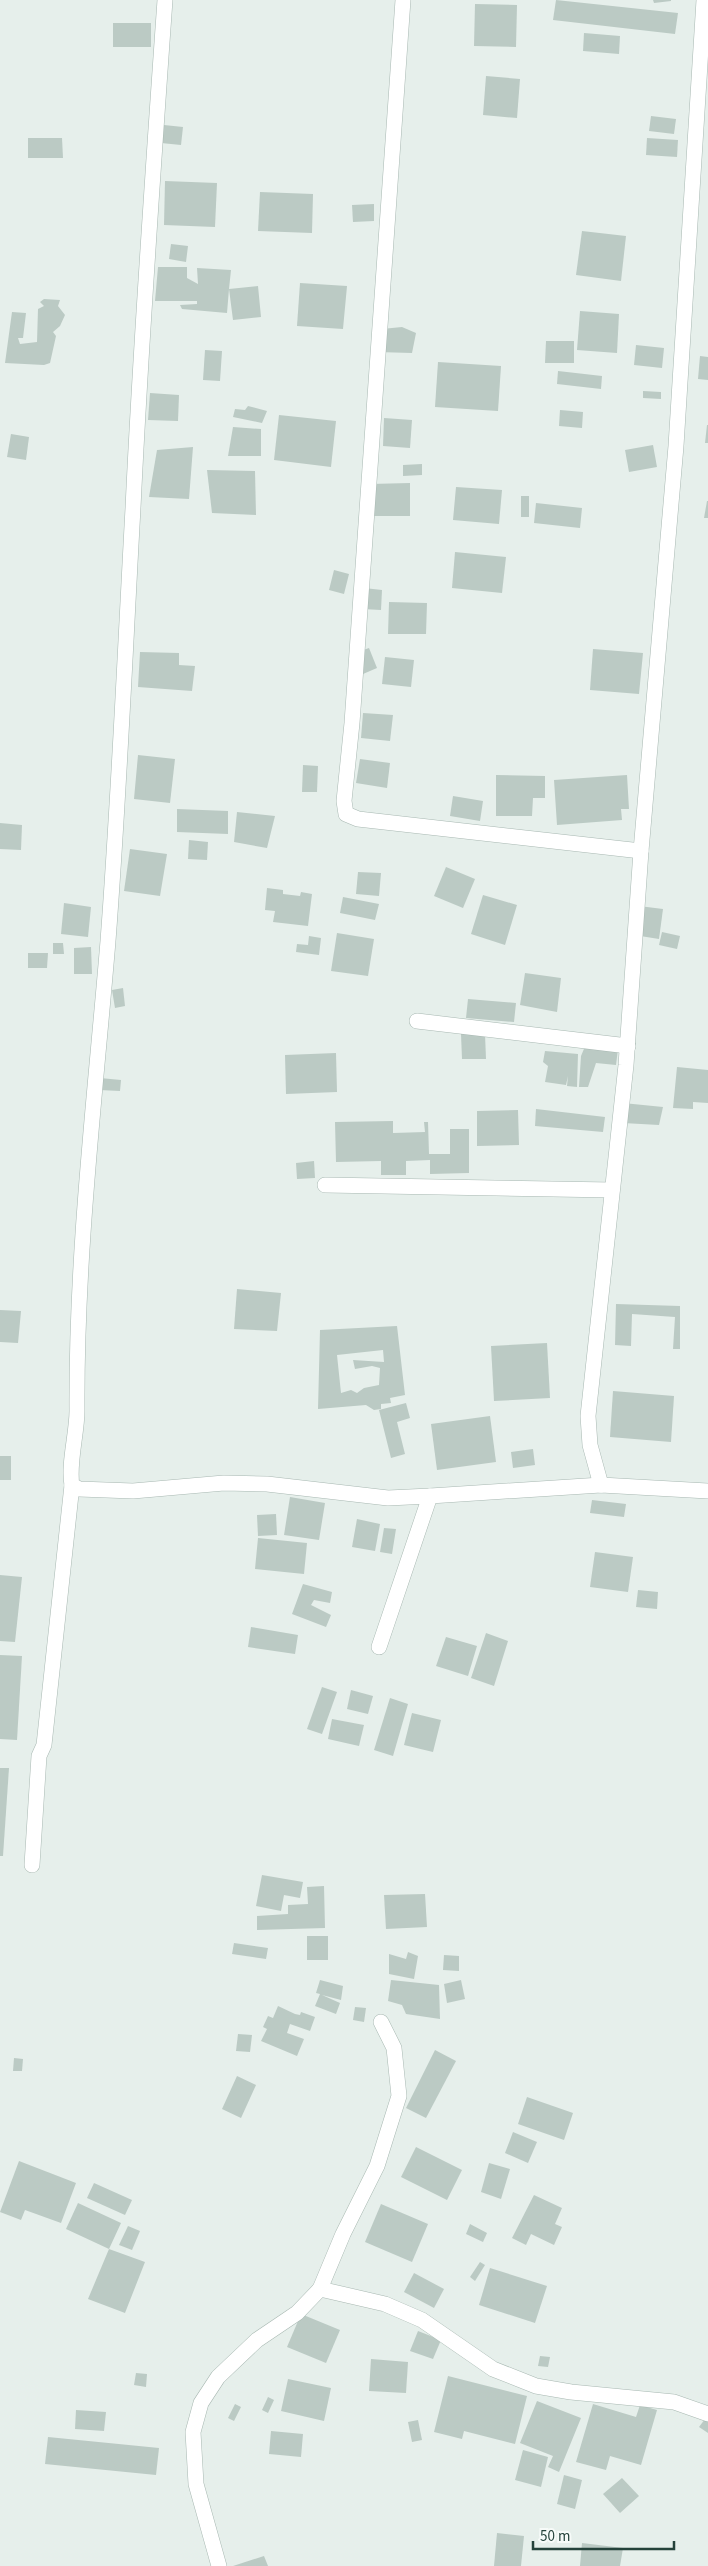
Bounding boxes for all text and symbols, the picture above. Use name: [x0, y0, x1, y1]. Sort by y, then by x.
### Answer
scale bar: [533, 2518, 674, 2550]
text: 50 m: [540, 2526, 570, 2547]

